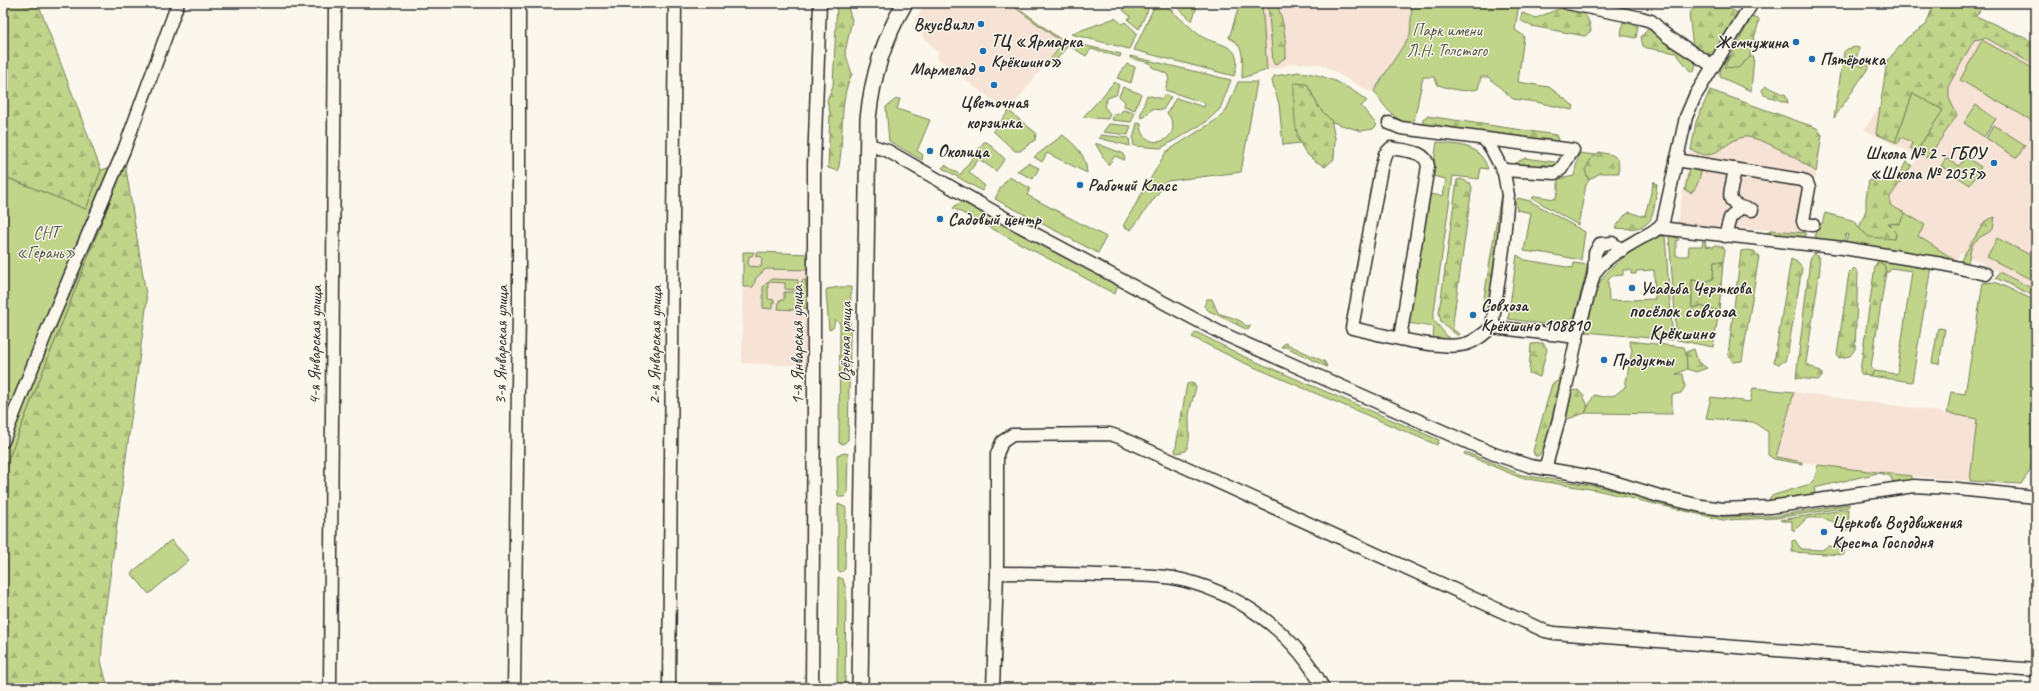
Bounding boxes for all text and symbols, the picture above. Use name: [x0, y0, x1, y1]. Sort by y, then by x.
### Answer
place label: ВкусВилл: [914, 14, 975, 35]
marker: ВкусВилл: [976, 19, 986, 29]
park label: Парк имени Л.Н. Толстого: [1407, 20, 1488, 61]
place label: ТЦ «Ярмарка Крёкшино»: [991, 31, 1084, 72]
place label: Жемчужина: [1716, 32, 1789, 53]
marker: Жемчужина: [1791, 37, 1801, 47]
marker: ТЦ «Ярмарка Крёкшино»: [978, 46, 988, 56]
place label: Пятёрочка: [1820, 49, 1887, 70]
marker: Пятёрочка: [1807, 54, 1817, 64]
place label: Мармелад: [910, 59, 976, 80]
marker: Мармелад: [977, 64, 987, 74]
marker: Цветочная корзинка: [989, 80, 999, 90]
place label: Цветочная корзинка: [960, 92, 1029, 133]
place label: Околица: [938, 141, 990, 162]
place label: Школа № 2 - ГБОУ «Школа № 2057»: [1865, 143, 1988, 184]
marker: Околица: [925, 146, 935, 156]
marker: Школа № 2 - ГБОУ «Школа № 2057»: [1989, 158, 1999, 168]
place label: Рабочий Класс: [1088, 175, 1178, 196]
marker: Рабочий Класс: [1075, 180, 1085, 190]
place label: Садовый центр: [948, 209, 1042, 230]
marker: Садовый центр: [935, 214, 945, 224]
park label: СНТ «Герань»: [16, 222, 76, 263]
place label: Усадьба Черткова: [1640, 278, 1753, 299]
marker: Усадьба Черткова: [1627, 283, 1637, 293]
street label: 4-я Январская улица: [303, 284, 327, 405]
street label: 3-я Январская улица: [489, 284, 513, 405]
street label: 2-я Январская улица: [643, 284, 667, 405]
street label: 1-я Январская улица: [787, 284, 808, 405]
place label: Совхоза Крёкшино 108810: [1481, 295, 1592, 336]
district label: посёлок совхоза Крёкшино: [1629, 299, 1737, 345]
street label: Озёрная улица: [834, 301, 857, 382]
marker: Совхоза Крёкшино 108810: [1468, 310, 1478, 320]
place label: Продукты: [1612, 350, 1675, 371]
marker: Продукты: [1599, 355, 1609, 365]
place label: Церковь Воздвижения Креста Господня: [1832, 512, 1962, 553]
marker: Церковь Воздвижения Креста Господня: [1819, 527, 1829, 537]

